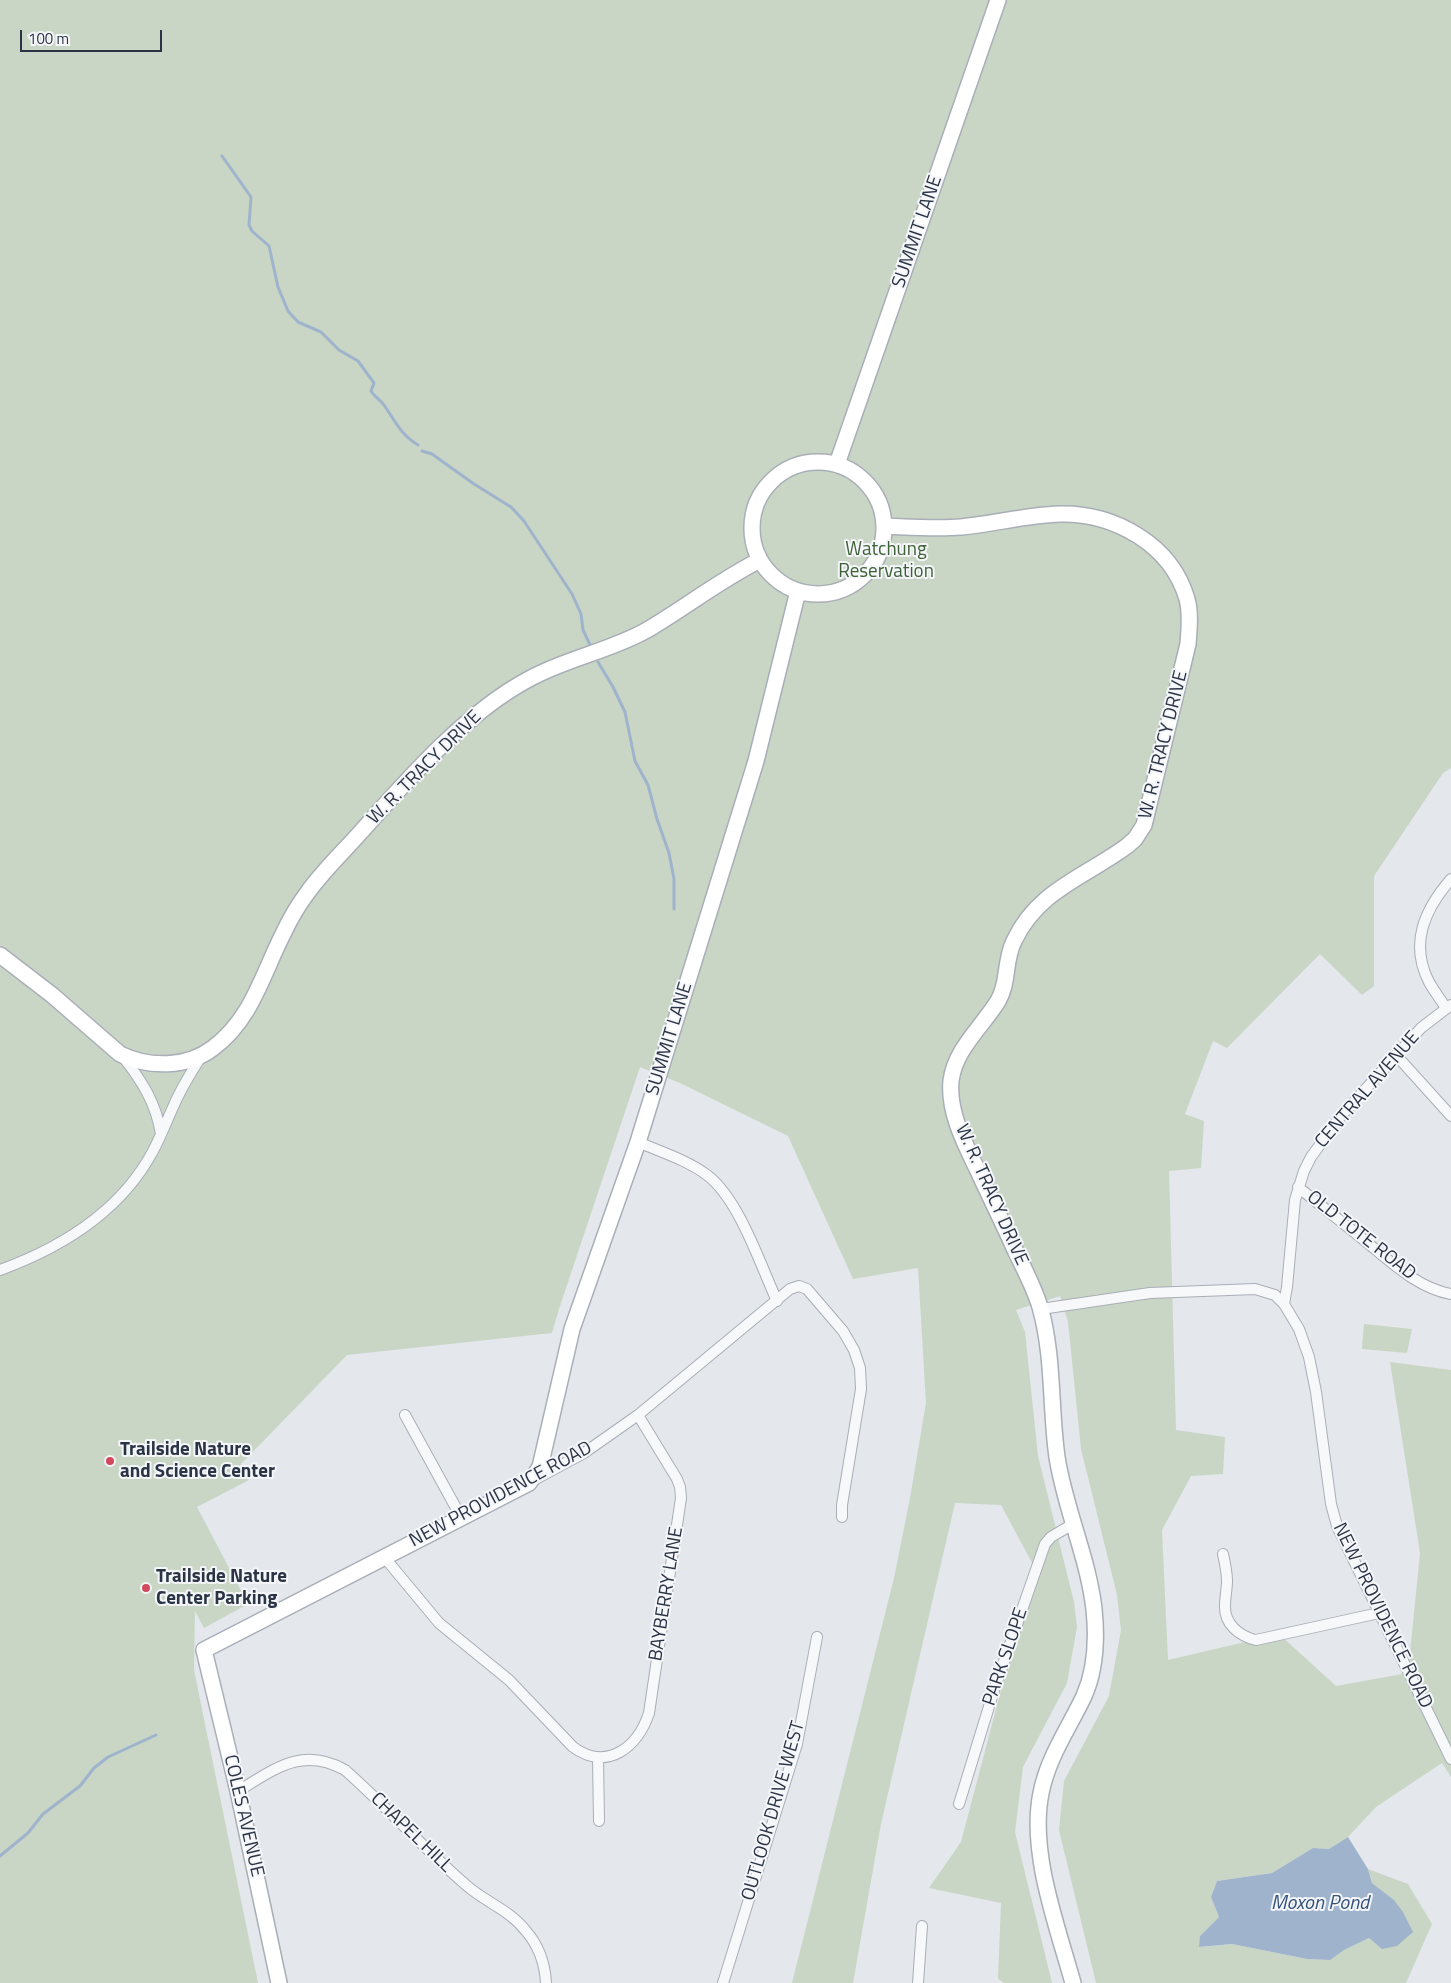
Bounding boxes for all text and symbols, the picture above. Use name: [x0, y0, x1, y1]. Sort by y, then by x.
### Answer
scale bar: [22, 20, 165, 52]
text: 100 m: [28, 27, 69, 50]
street label: SUMMIT LANE: [888, 173, 948, 291]
park label: Watchung Reservation: [838, 539, 934, 583]
street label: W. R. TRACY DRIVE: [1135, 668, 1193, 822]
street label: W. R. TRACY DRIVE: [363, 706, 487, 830]
street label: SUMMIT LANE: [642, 980, 698, 1098]
street label: CENTRAL AVENUE: [1311, 1027, 1425, 1153]
street label: W. R. TRACY DRIVE: [950, 1121, 1032, 1269]
street label: OLD TOTE ROAD: [1302, 1186, 1420, 1286]
street label: NEW PROVIDENCE ROAD: [406, 1437, 596, 1553]
place label: Trailside Nature and Science Center: [120, 1439, 275, 1483]
marker: Trailside Nature and Science Center: [104, 1455, 116, 1467]
street label: NEW PROVIDENCE ROAD: [1327, 1520, 1437, 1712]
street label: BAYBERRY LANE: [645, 1525, 689, 1663]
place label: Trailside Nature Center Parking: [156, 1566, 287, 1610]
marker: Trailside Nature Center Parking: [140, 1582, 152, 1594]
street label: PARK SLOPE: [979, 1605, 1033, 1709]
street label: OUTLOOK DRIVE WEST: [737, 1719, 811, 1903]
street label: COLES AVENUE: [218, 1753, 268, 1879]
street label: CHAPEL HILL: [365, 1788, 457, 1878]
water label: Moxon Pond: [1271, 1892, 1369, 1916]

